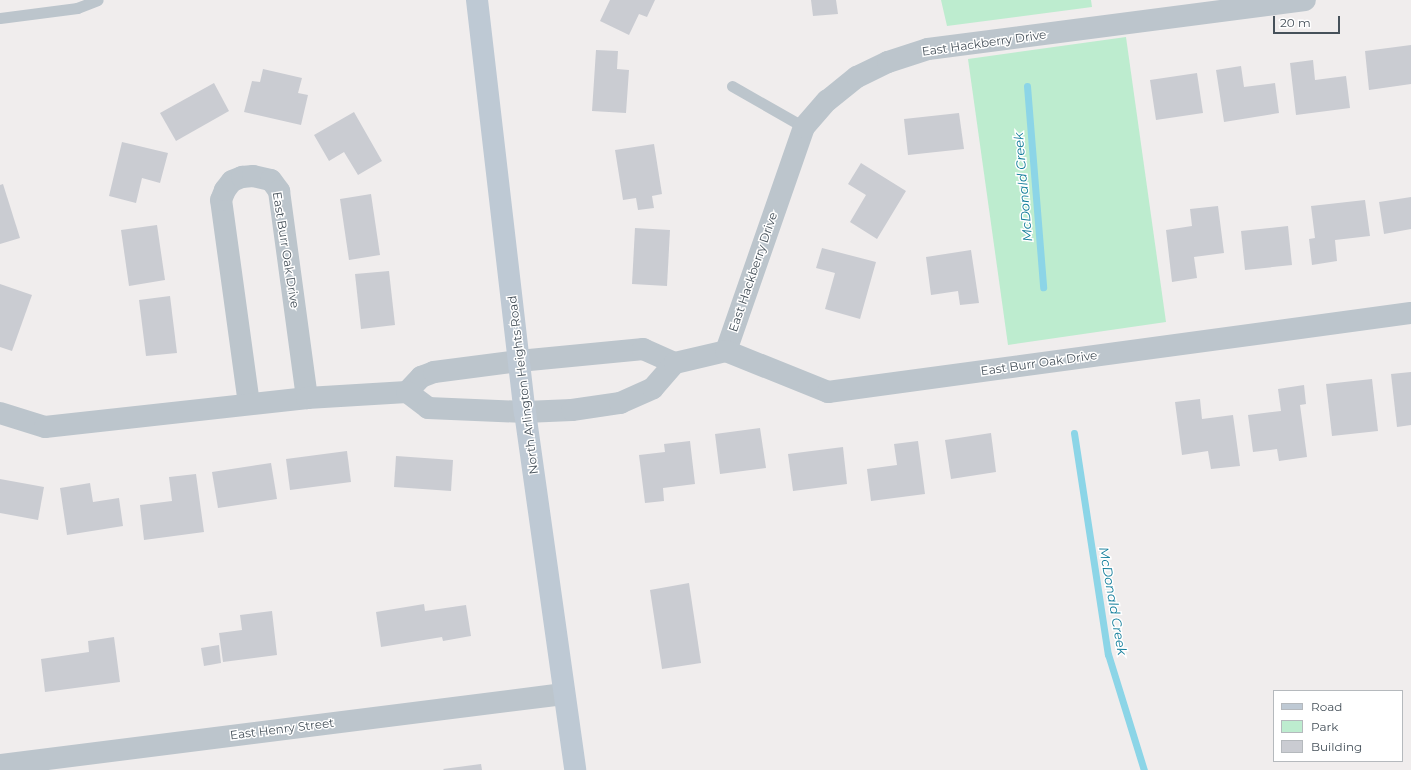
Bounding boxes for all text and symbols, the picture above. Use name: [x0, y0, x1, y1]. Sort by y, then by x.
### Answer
scale bar: [1275, 8, 1342, 34]
text: 20 m: [1280, 15, 1311, 30]
street label: East Hackberry Drive: [921, 27, 1047, 59]
water label: McDonald Creek: [1010, 132, 1036, 242]
street label: East Burr Oak Drive: [270, 191, 302, 309]
street label: East Hackberry Drive: [726, 210, 780, 334]
street label: North Arlington Heights Road: [505, 295, 541, 475]
street label: East Burr Oak Drive: [980, 348, 1098, 378]
water label: McDonald Creek: [1096, 546, 1130, 656]
legend: [1273, 690, 1403, 762]
text: Road: [1311, 699, 1342, 714]
street label: East Henry Street: [229, 715, 335, 743]
text: Park: [1311, 719, 1338, 734]
text: Building: [1311, 739, 1362, 754]

